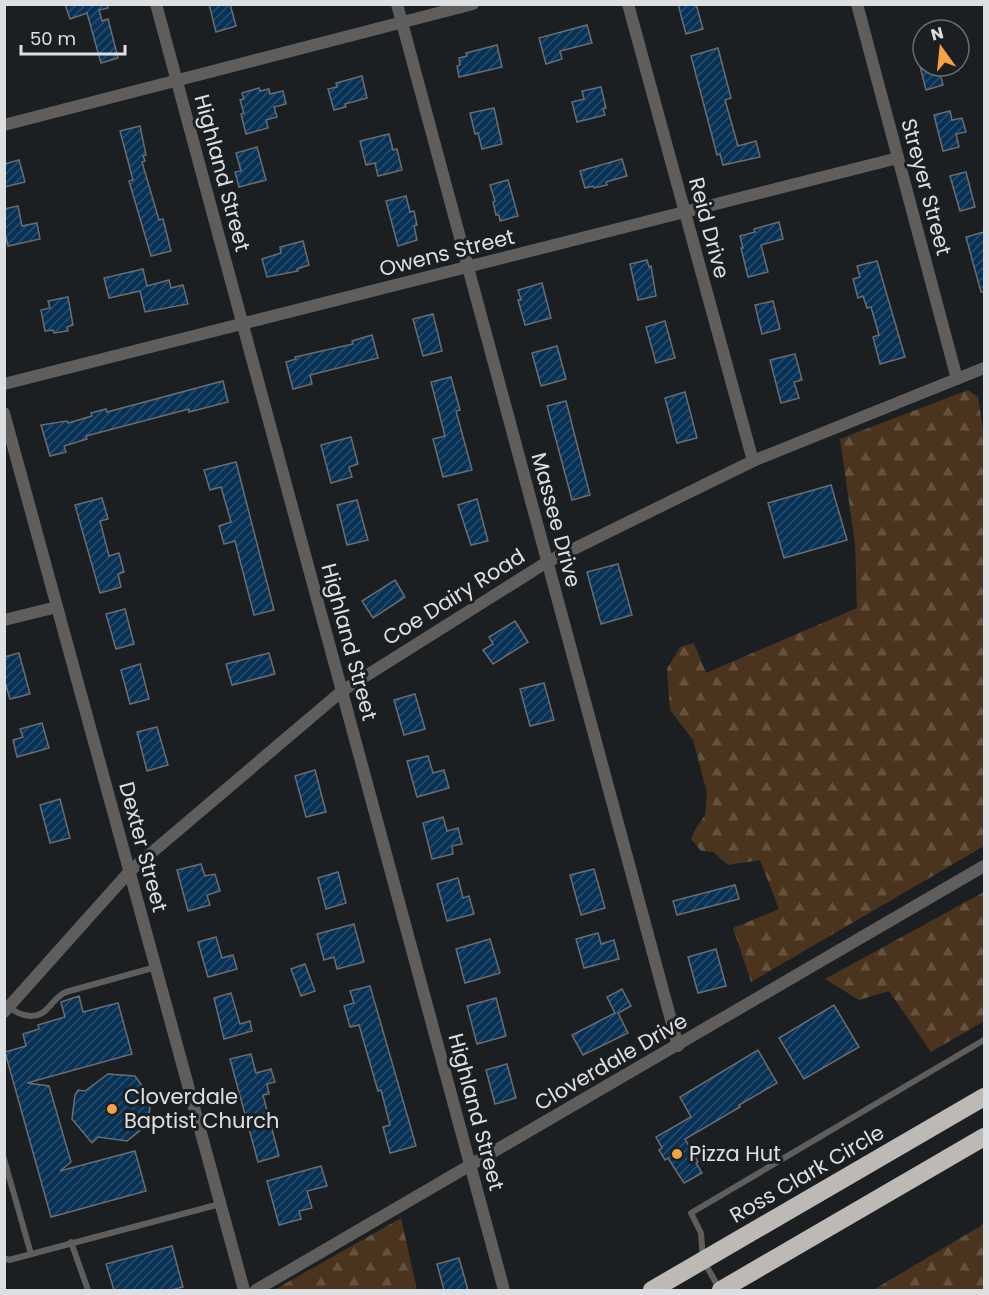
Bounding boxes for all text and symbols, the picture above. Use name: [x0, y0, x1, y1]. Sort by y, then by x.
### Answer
scale bar: [21, 18, 124, 56]
north arrow: [911, 18, 971, 78]
text: N: [928, 21, 946, 47]
text: 50 m: [30, 26, 76, 51]
street label: Highland Street: [188, 91, 257, 255]
street label: Streyer Street: [894, 115, 959, 259]
street label: Reid Drive: [682, 174, 737, 282]
street label: Owens Street: [376, 222, 517, 283]
street label: Massee Drive: [525, 449, 588, 591]
street label: Coe Dairy Road: [377, 541, 530, 652]
street label: Highland Street: [315, 560, 384, 724]
street label: Dexter Street: [112, 779, 175, 915]
street label: Cloverdale Drive: [529, 1006, 693, 1117]
street label: Highland Street: [442, 1030, 511, 1194]
place label: Cloverdale Baptist Church: [124, 1082, 279, 1135]
marker: Cloverdale Baptist Church: [105, 1102, 119, 1116]
street label: Ross Clark Circle: [724, 1118, 889, 1230]
place label: Pizza Hut: [689, 1139, 781, 1168]
marker: Pizza Hut: [670, 1147, 684, 1161]

